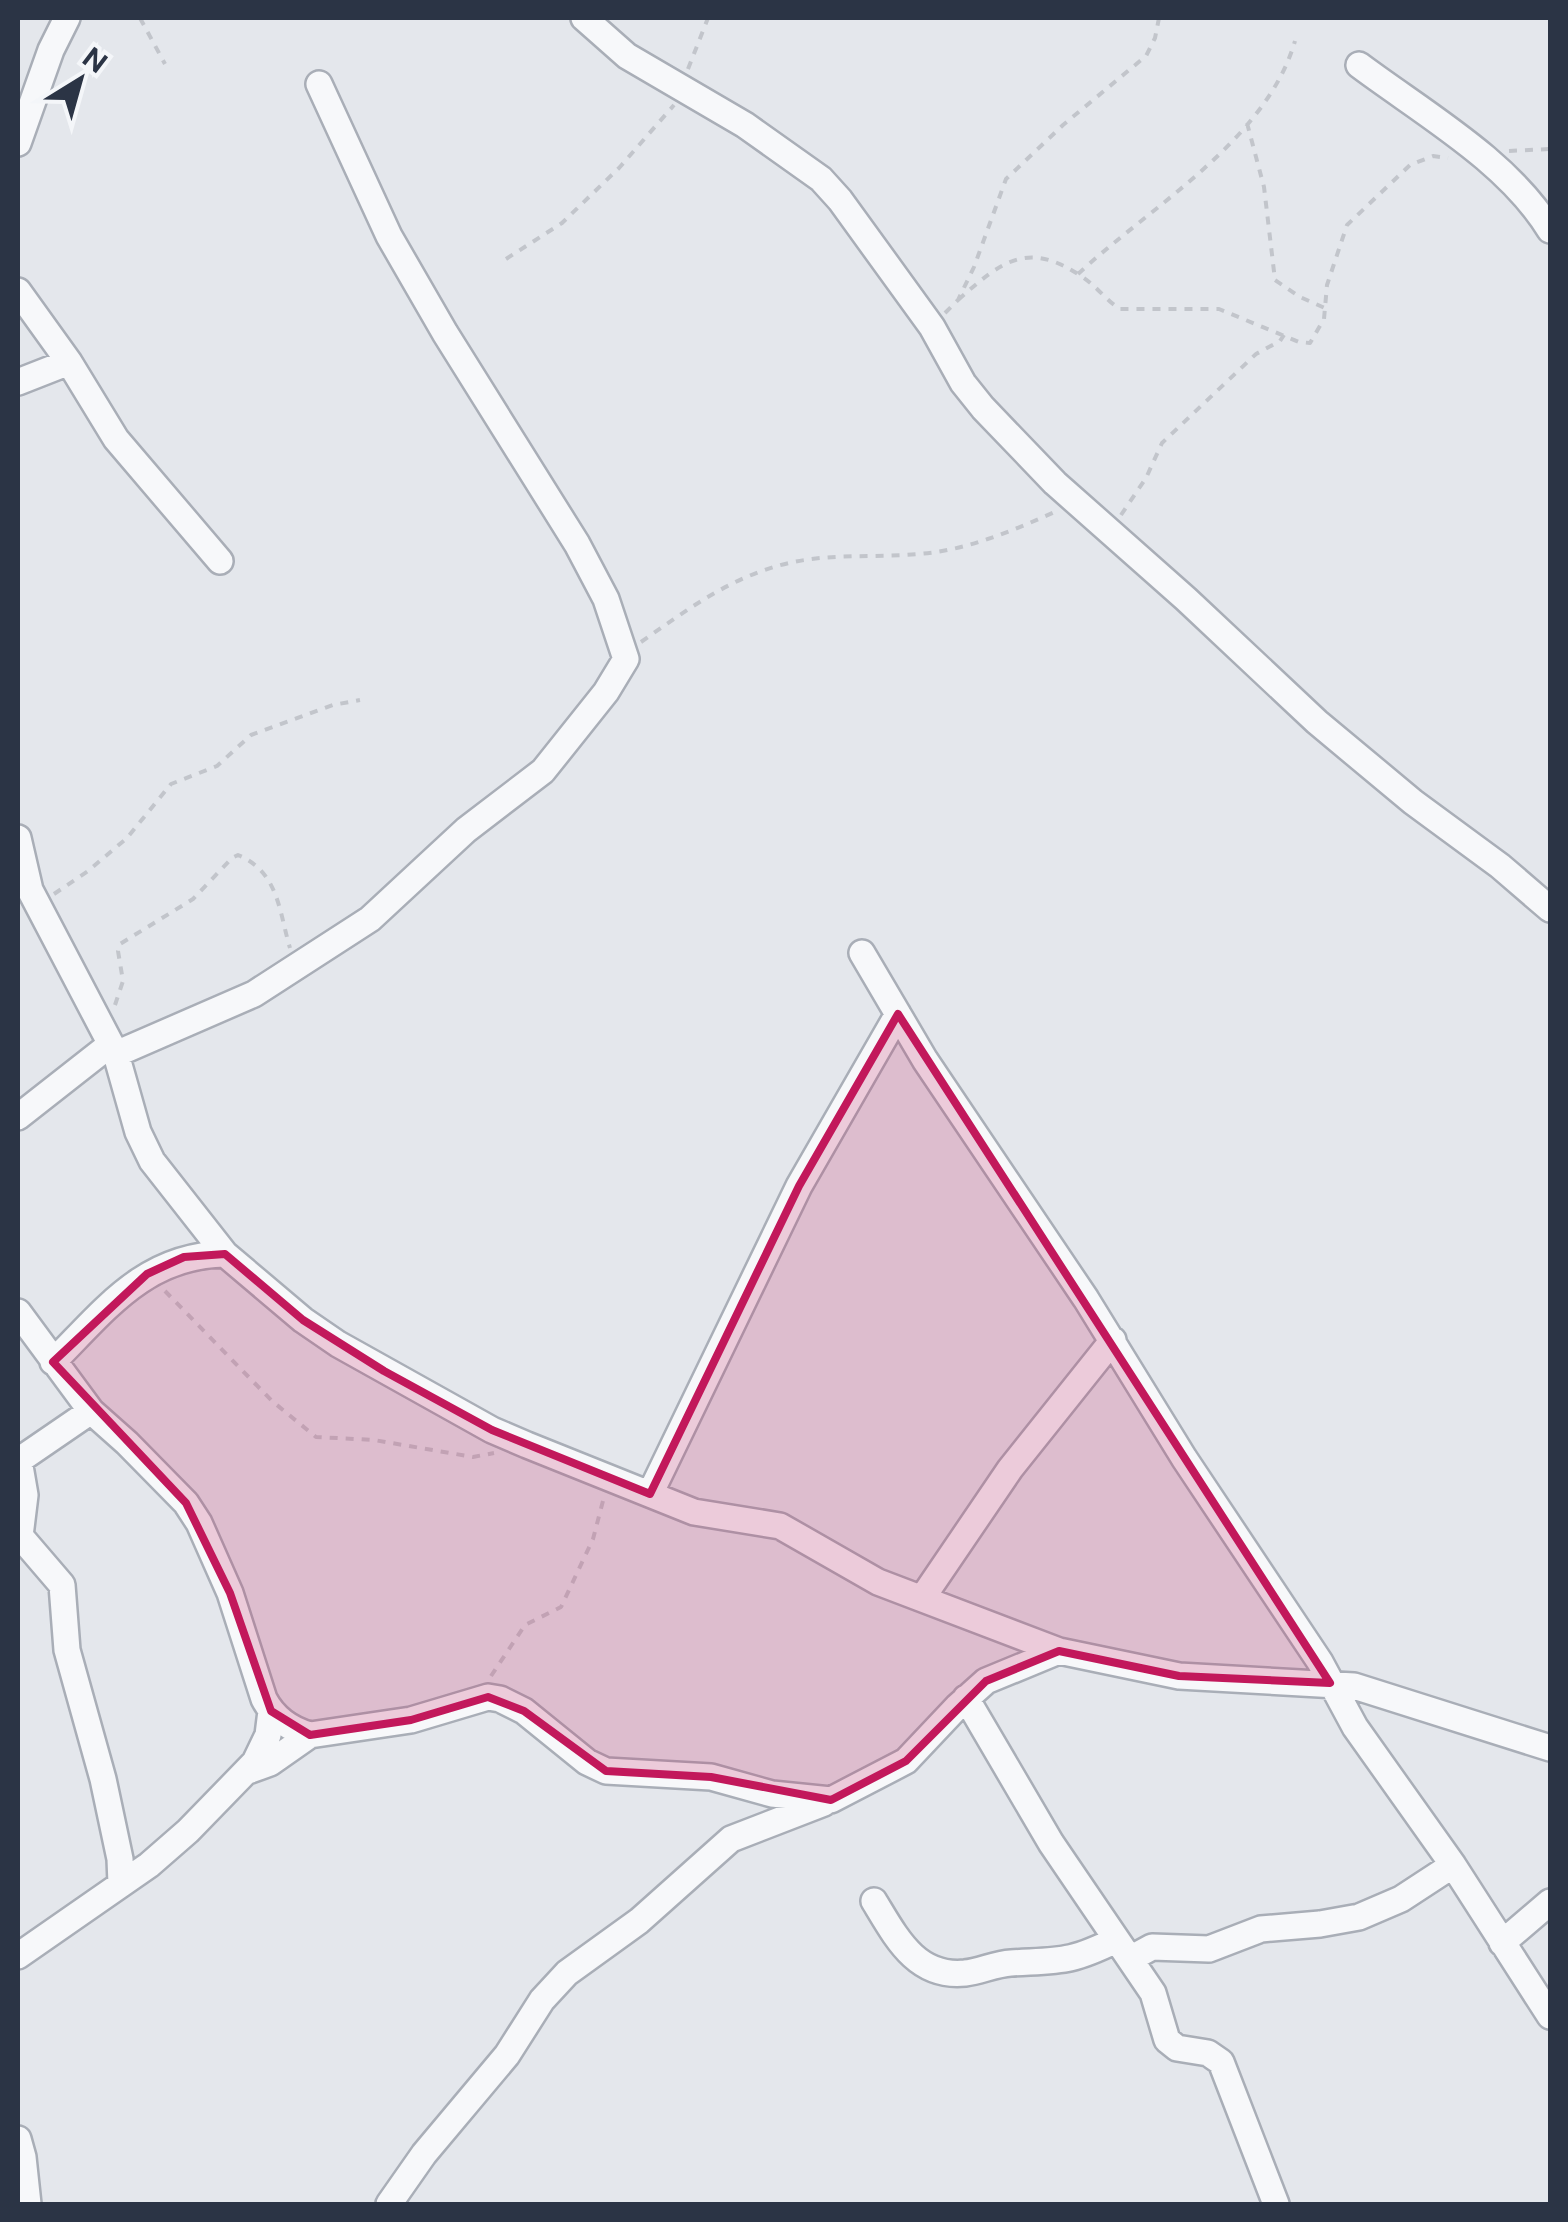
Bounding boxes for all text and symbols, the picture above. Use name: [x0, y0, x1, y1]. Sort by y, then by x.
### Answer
north arrow: [30, 30, 130, 130]
text: N: [77, 40, 114, 79]

